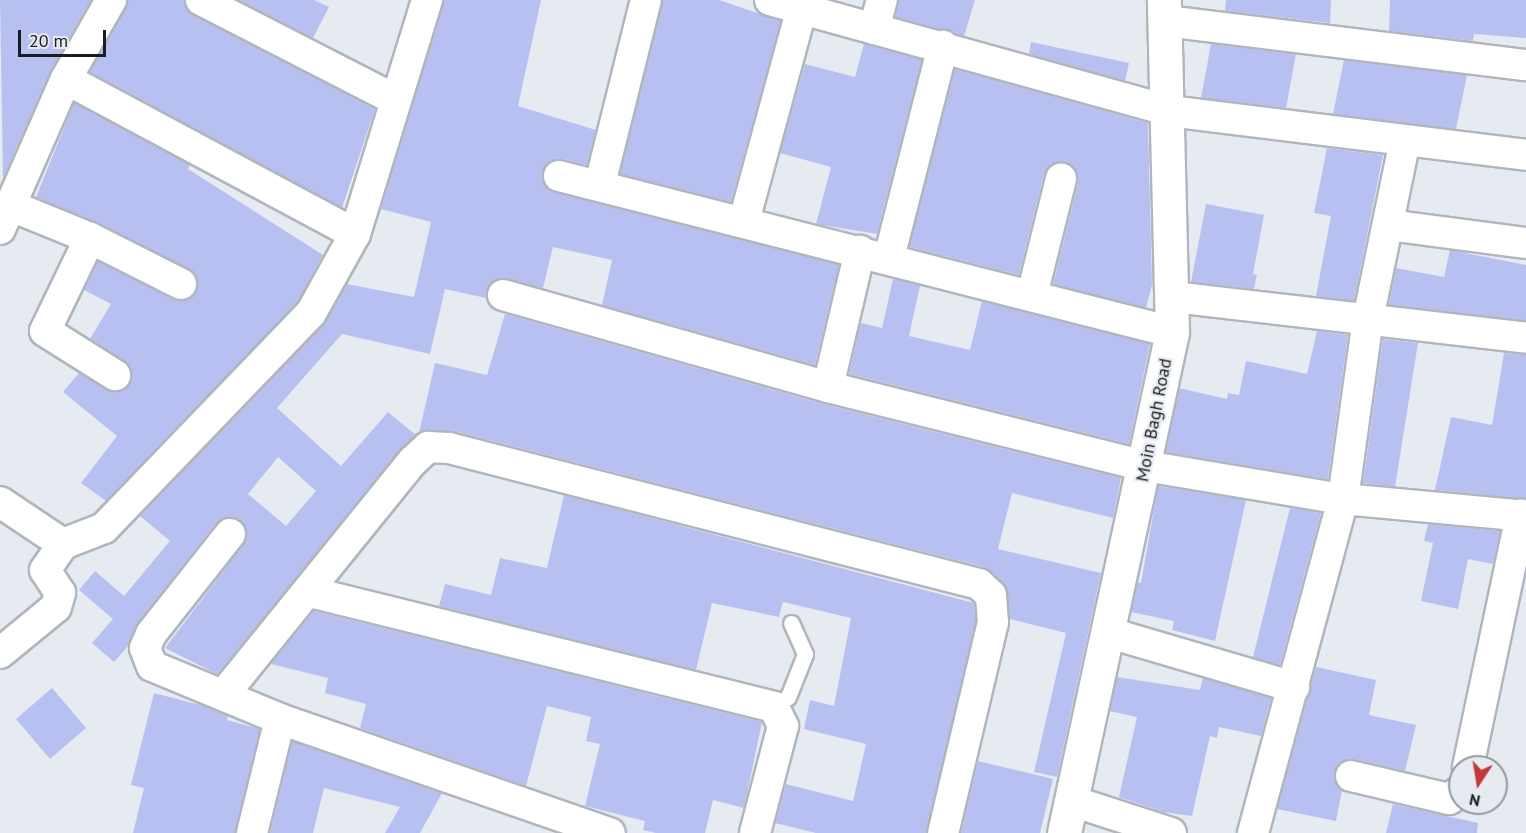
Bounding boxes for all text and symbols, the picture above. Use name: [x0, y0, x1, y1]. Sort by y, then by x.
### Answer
scale bar: [21, 18, 110, 56]
text: 20 m: [29, 29, 68, 52]
street label: Moin Bagh Road: [1131, 356, 1177, 484]
north arrow: [1448, 755, 1508, 815]
text: N: [1467, 790, 1482, 812]

